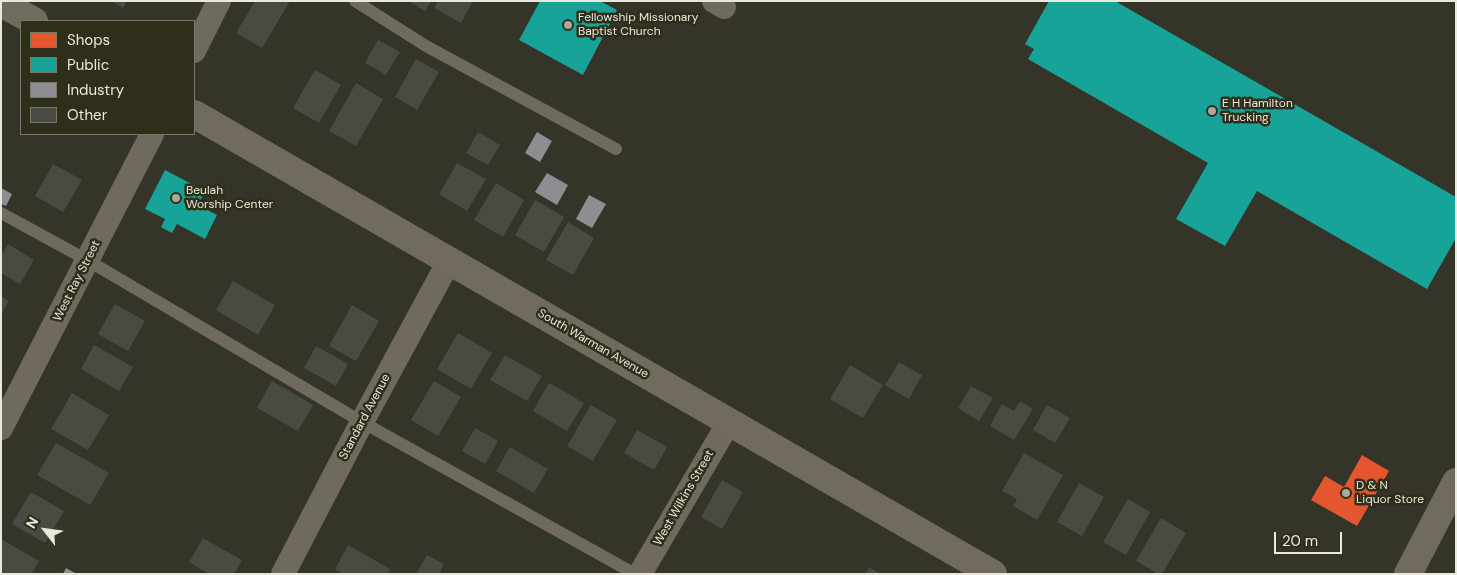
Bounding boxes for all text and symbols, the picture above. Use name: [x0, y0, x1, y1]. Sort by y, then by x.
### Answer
place label: Fellowship Missionary Baptist Church: [578, 11, 698, 39]
marker: Fellowship Missionary Baptist Church: [562, 19, 574, 31]
legend: [20, 20, 195, 135]
text: Shops: [67, 30, 110, 50]
text: Public: [67, 55, 109, 75]
text: Industry: [67, 80, 124, 100]
place label: E H Hamilton Trucking: [1222, 97, 1293, 125]
text: Other: [67, 105, 107, 125]
marker: E H Hamilton Trucking: [1206, 105, 1218, 117]
place label: Beulah Worship Center: [186, 184, 273, 212]
marker: Beulah Worship Center: [170, 192, 182, 204]
street label: West Ray Street: [50, 238, 104, 324]
street label: South Warman Avenue: [535, 306, 651, 382]
street label: Standard Avenue: [336, 372, 394, 462]
street label: West Wilkins Street: [651, 448, 717, 548]
place label: D & N Liquor Store: [1356, 479, 1424, 507]
marker: D & N Liquor Store: [1340, 487, 1352, 499]
north arrow: [20, 505, 70, 555]
text: N: [22, 514, 42, 531]
scale bar: [1277, 522, 1344, 554]
text: 20 m: [1282, 531, 1318, 551]

